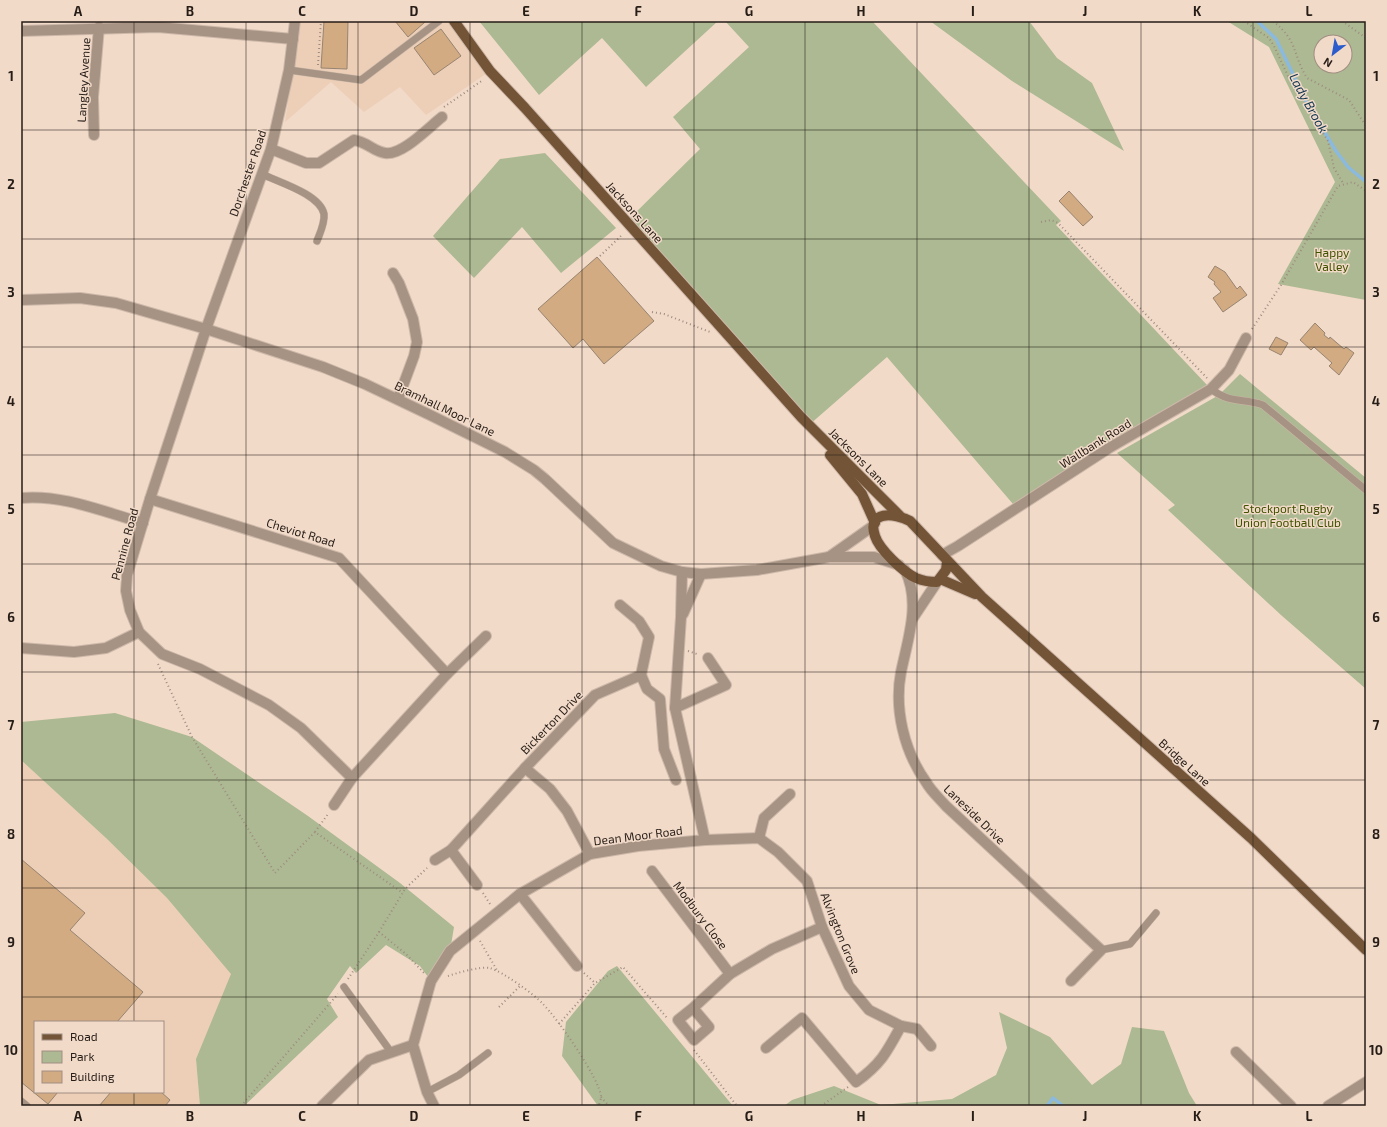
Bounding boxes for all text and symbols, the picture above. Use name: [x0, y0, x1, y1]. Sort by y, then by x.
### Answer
text: A: [74, 3, 83, 19]
text: B: [186, 3, 194, 19]
text: C: [298, 3, 306, 19]
text: D: [410, 3, 419, 19]
text: E: [522, 3, 530, 19]
text: F: [634, 3, 642, 19]
text: G: [745, 3, 753, 19]
text: H: [857, 3, 866, 19]
text: I: [971, 3, 975, 19]
text: J: [1083, 3, 1087, 19]
text: K: [1193, 3, 1202, 19]
text: L: [1306, 3, 1313, 19]
north arrow: [1313, 34, 1353, 74]
street label: Langley Avenue: [74, 37, 92, 123]
text: N: [1321, 55, 1334, 71]
text: 1: [8, 68, 14, 84]
text: 1: [1373, 68, 1379, 84]
water label: Lady Brook: [1286, 70, 1332, 136]
street label: Dorchester Road: [226, 128, 268, 218]
text: 2: [7, 176, 15, 192]
text: 2: [1372, 176, 1380, 192]
street label: Jacksons Lane: [604, 179, 666, 245]
park label: Happy Valley: [1315, 245, 1350, 273]
text: 3: [7, 284, 15, 300]
text: 3: [1372, 284, 1380, 300]
street label: Bramhall Moor Lane: [393, 378, 497, 438]
text: 4: [7, 393, 15, 409]
text: 4: [1372, 393, 1380, 409]
street label: Wallbank Road: [1057, 415, 1133, 471]
street label: Jacksons Lane: [827, 425, 891, 489]
text: 5: [7, 501, 15, 517]
park label: Stockport Rugby Union Football Club: [1235, 501, 1341, 529]
text: 5: [1372, 501, 1380, 517]
street label: Pennine Road: [108, 506, 140, 582]
street label: Cheviot Road: [265, 515, 337, 549]
text: 6: [7, 609, 15, 625]
text: 6: [1372, 609, 1380, 625]
street label: Bickerton Drive: [517, 687, 585, 757]
text: 7: [8, 717, 15, 733]
text: 7: [1373, 717, 1380, 733]
street label: Bridge Lane: [1157, 735, 1213, 789]
street label: Laneside Drive: [941, 781, 1009, 847]
street label: Dean Moor Road: [593, 823, 683, 847]
text: 8: [7, 826, 15, 842]
text: 8: [1372, 826, 1380, 842]
street label: Modbury Close: [671, 878, 731, 952]
street label: Alvington Grove: [818, 890, 864, 976]
text: 9: [7, 934, 15, 950]
text: 9: [1372, 934, 1380, 950]
legend: [34, 1021, 164, 1093]
text: Road: [70, 1029, 98, 1043]
text: 10: [4, 1042, 18, 1058]
text: 10: [1369, 1042, 1383, 1058]
text: Park: [70, 1049, 95, 1063]
text: Building: [70, 1069, 115, 1083]
text: A: [74, 1108, 83, 1124]
text: B: [186, 1108, 194, 1124]
text: C: [298, 1108, 306, 1124]
text: D: [410, 1108, 419, 1124]
text: E: [522, 1108, 530, 1124]
text: F: [634, 1108, 642, 1124]
text: G: [745, 1108, 753, 1124]
text: H: [857, 1108, 866, 1124]
text: I: [971, 1108, 975, 1124]
text: J: [1083, 1108, 1087, 1124]
text: K: [1193, 1108, 1202, 1124]
text: L: [1306, 1108, 1313, 1124]

